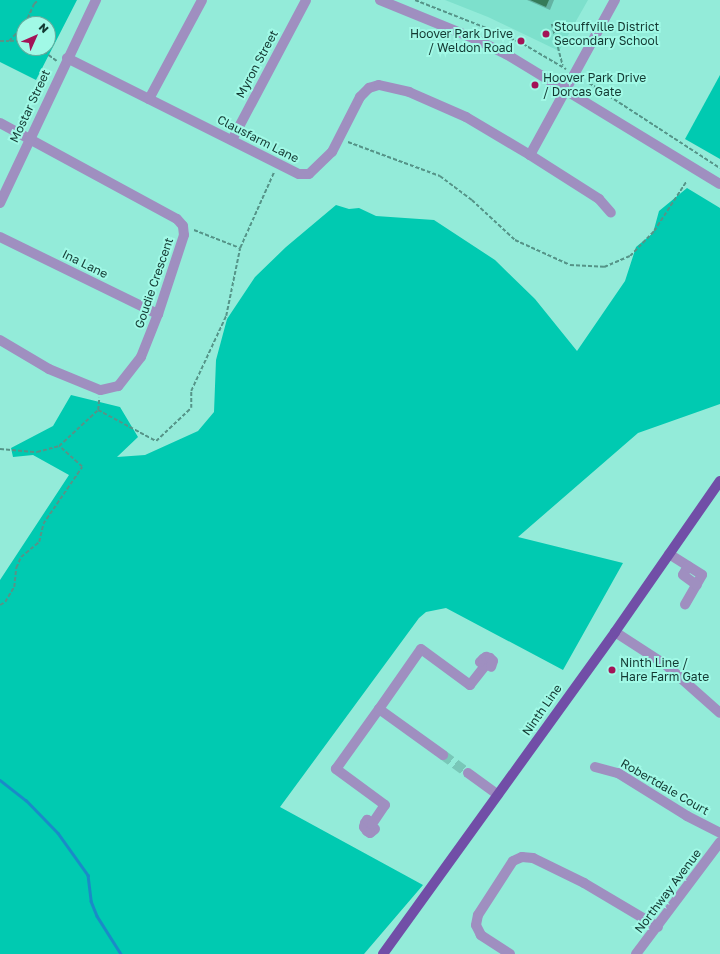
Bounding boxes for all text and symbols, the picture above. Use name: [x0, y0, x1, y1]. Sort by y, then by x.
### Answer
north arrow: [16, 16, 56, 56]
text: N: [37, 20, 52, 35]
place label: Stouffville District Secondary School: [554, 20, 659, 48]
place label: Hoover Park Drive / Weldon Road: [410, 27, 513, 55]
street label: Myron Street: [233, 28, 281, 100]
marker: Stouffville District Secondary School: [541, 29, 551, 39]
marker: Hoover Park Drive / Weldon Road: [516, 36, 526, 46]
street label: Mostar Street: [7, 67, 53, 145]
place label: Hoover Park Drive / Dorcas Gate: [543, 71, 646, 99]
marker: Hoover Park Drive / Dorcas Gate: [530, 80, 540, 90]
street label: Clausfarm Lane: [215, 112, 301, 166]
street label: Goudie Crescent: [132, 236, 176, 330]
street label: Ina Lane: [60, 247, 110, 281]
place label: Ninth Line / Hare Farm Gate: [620, 656, 709, 684]
marker: Ninth Line / Hare Farm Gate: [607, 665, 617, 675]
street label: Ninth Line: [519, 682, 565, 738]
street label: Robertdale Court: [618, 756, 712, 818]
street label: Northway Avenue: [632, 846, 704, 936]

